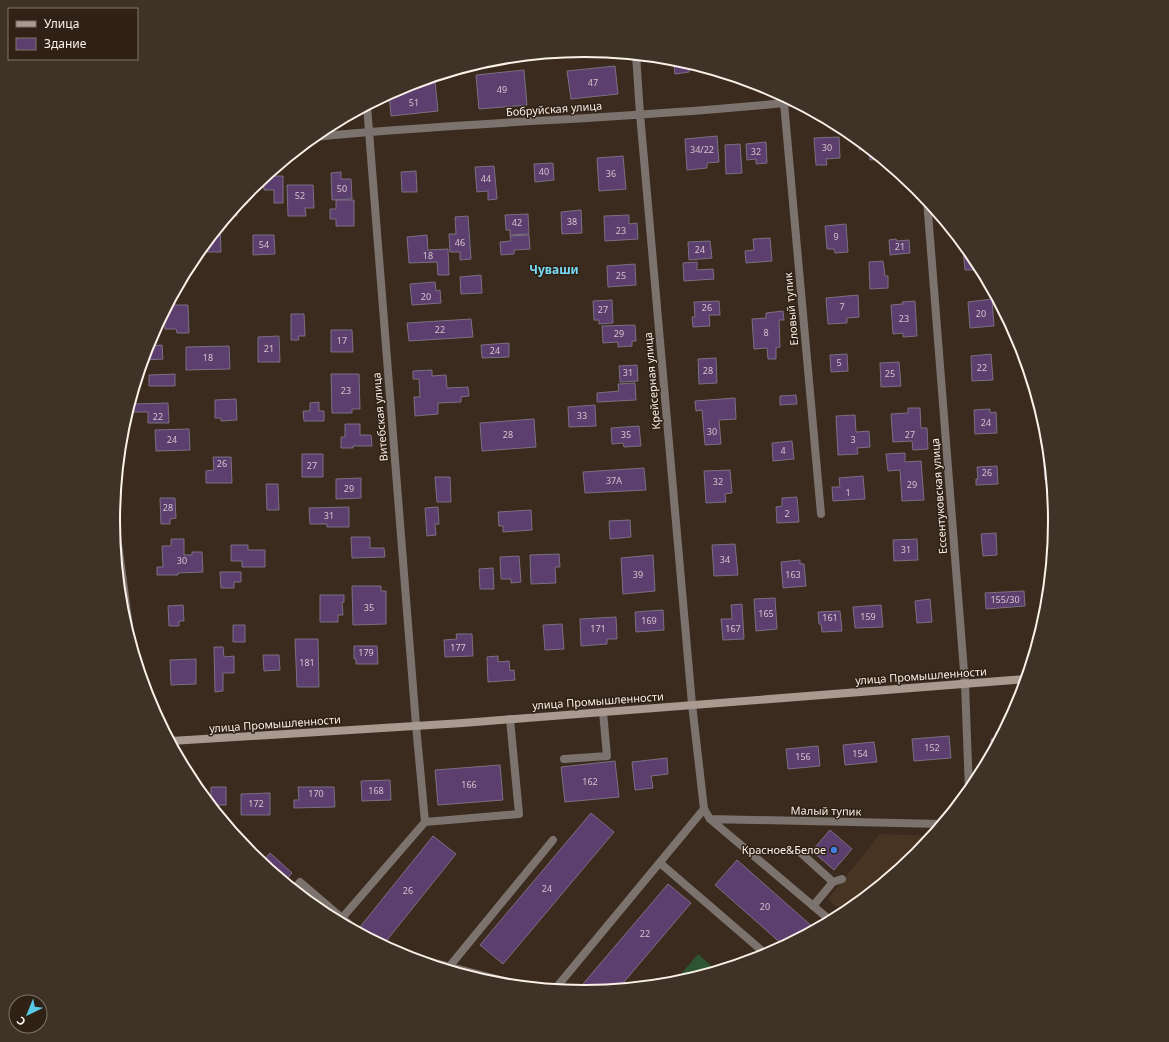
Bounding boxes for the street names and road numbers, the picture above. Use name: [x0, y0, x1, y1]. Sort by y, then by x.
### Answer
street label: Бобруйская улица: [505, 98, 602, 119]
street label: Еловый тупик: [780, 272, 801, 346]
street label: Крейсерная улица: [640, 332, 663, 430]
street label: Витебская улица: [368, 372, 391, 462]
street label: Ессентуковская улица: [927, 438, 950, 555]
street label: улица Промышленности: [855, 663, 987, 688]
street label: улица Промышленности: [532, 688, 664, 713]
street label: улица Промышленности: [209, 711, 341, 736]
street label: Малый тупик: [791, 802, 862, 819]

